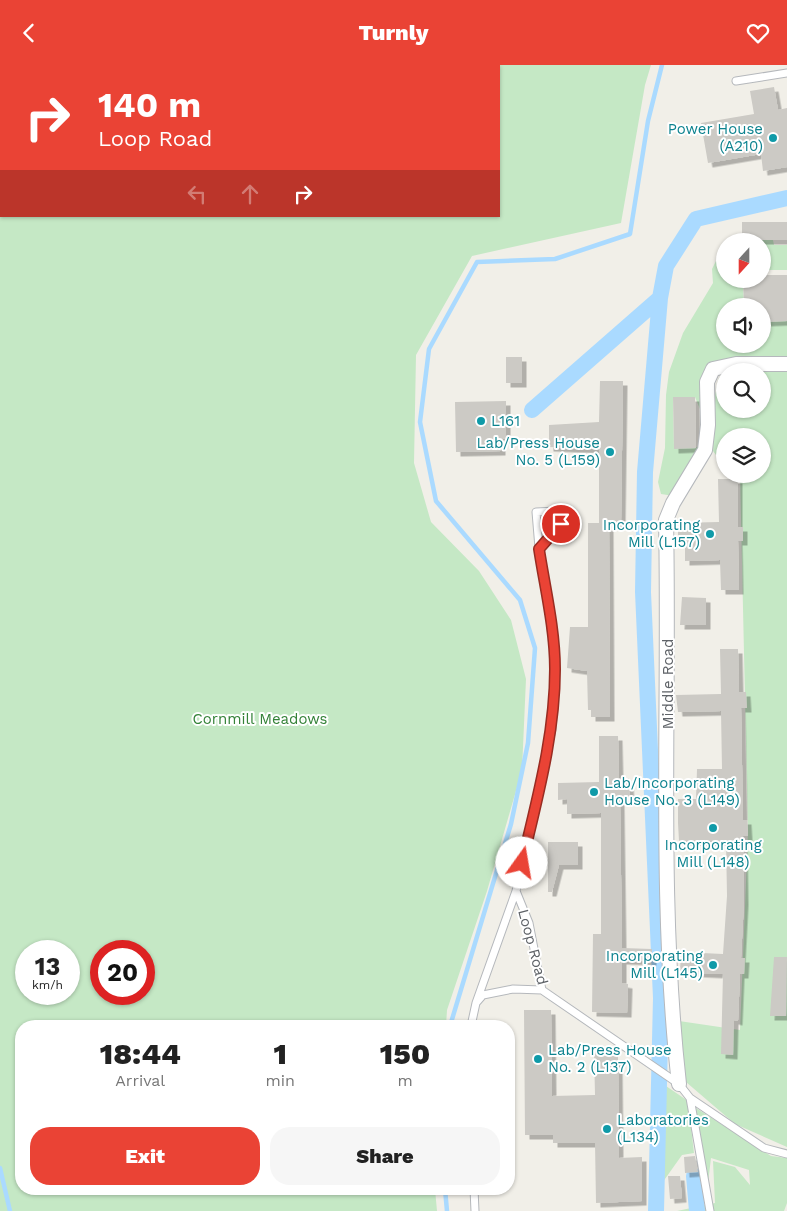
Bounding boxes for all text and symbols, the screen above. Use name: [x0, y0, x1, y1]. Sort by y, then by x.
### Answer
icon: back: [15, 19, 43, 47]
icon: heart: [744, 19, 772, 47]
text: Turnly: [358, 20, 429, 45]
text: 140 m: [98, 84, 201, 126]
icon: right: [15, 85, 80, 150]
place label: Power House (A210): [668, 120, 763, 155]
text: Loop Road: [98, 126, 212, 151]
marker: Power House (A210): [767, 132, 779, 144]
icon: left: [183, 180, 211, 208]
icon: ahead: [236, 180, 264, 208]
icon: right: [289, 180, 317, 208]
north arrow: [716, 233, 771, 287]
map controls: [716, 233, 771, 483]
button: sound: [716, 298, 771, 353]
button: search: [716, 363, 771, 418]
place label: L161: [491, 412, 520, 430]
marker: L161: [475, 415, 487, 427]
button: layers: [716, 428, 771, 483]
place label: Lab/Press House No. 5 (L159): [476, 434, 600, 469]
marker: Lab/Press House No. 5 (L159): [604, 446, 616, 458]
pin: [540, 503, 582, 545]
icon: arrive: [547, 510, 575, 538]
place label: Incorporating Mill (L157): [603, 516, 700, 551]
marker: Incorporating Mill (L157): [704, 528, 716, 540]
street label: Middle Road: [659, 639, 677, 729]
park label: Cornmill Meadows: [192, 710, 328, 728]
place label: Lab/Incorporating House No. 3 (L149): [604, 774, 740, 809]
marker: Lab/Incorporating House No. 3 (L149): [588, 786, 600, 798]
marker: Incorporating Mill (L148): [707, 822, 719, 834]
position arrow: [495, 836, 547, 888]
place label: Incorporating Mill (L148): [664, 836, 762, 871]
street label: Loop Road: [514, 907, 552, 987]
speed limit sign: 20: [90, 940, 155, 1005]
place label: Incorporating Mill (L145): [606, 947, 703, 982]
text: 13: [35, 952, 60, 981]
marker: Incorporating Mill (L145): [707, 959, 719, 971]
text: km/h: [32, 978, 63, 992]
text: 18:44: [100, 1036, 181, 1071]
text: 1: [274, 1036, 287, 1071]
text: 150: [380, 1036, 430, 1071]
place label: Lab/Press House No. 2 (L137): [548, 1041, 672, 1076]
marker: Lab/Press House No. 2 (L137): [532, 1053, 544, 1065]
text: Arrival: [115, 1071, 165, 1090]
text: min: [266, 1071, 295, 1090]
text: m: [397, 1071, 413, 1090]
place label: Laboratories (L134): [617, 1111, 709, 1146]
marker: Laboratories (L134): [601, 1123, 613, 1135]
button: Exit: [30, 1127, 260, 1185]
button: Share: [270, 1127, 500, 1185]

